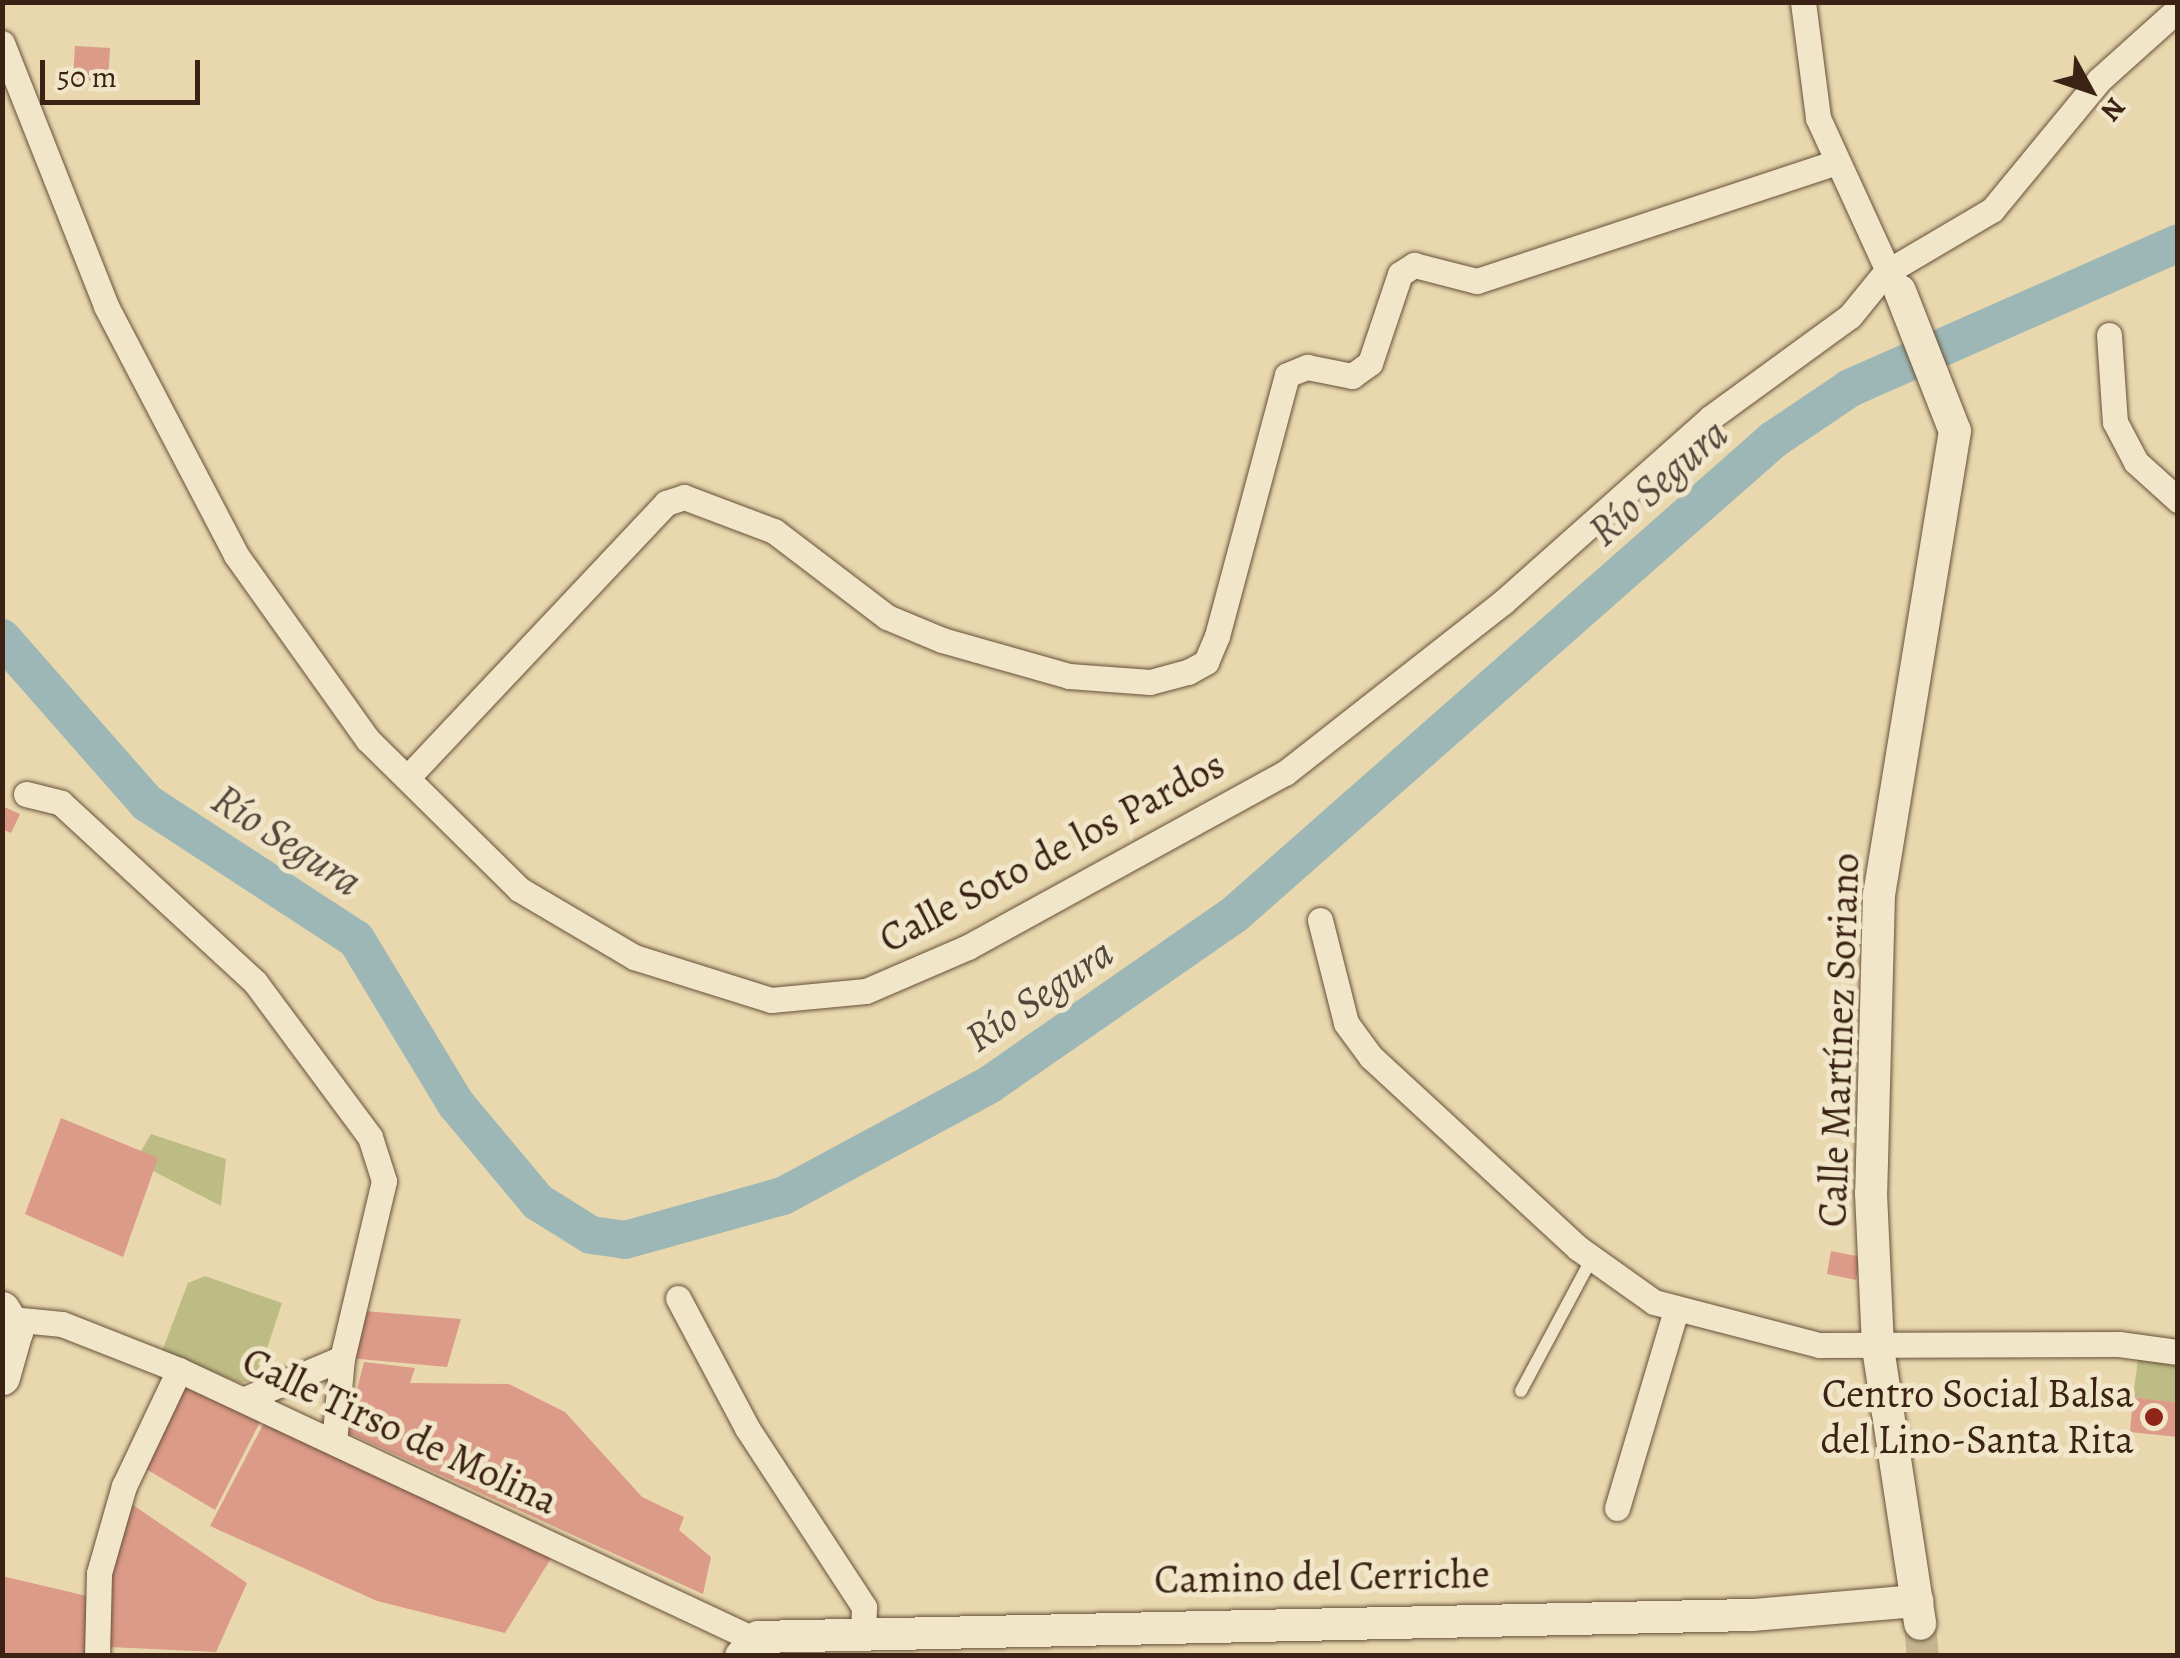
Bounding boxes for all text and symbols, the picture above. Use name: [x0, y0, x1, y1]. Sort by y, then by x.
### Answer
scale bar: [45, 40, 205, 102]
north arrow: [2040, 40, 2140, 140]
text: 50 m: [57, 57, 117, 97]
text: N: [2092, 89, 2134, 129]
water label: Río Segura: [1578, 408, 1738, 556]
street label: Calle Soto de los Pardos: [871, 741, 1233, 963]
water label: Río Segura: [203, 773, 371, 907]
street label: Calle Martínez Soriano: [1808, 852, 1870, 1228]
water label: Río Segura: [956, 927, 1122, 1063]
street label: Calle Tirso de Molina: [235, 1337, 565, 1525]
place label: Centro Social Balsa del Lino-Santa Rita: [1820, 1370, 2134, 1464]
marker: Centro Social Balsa del Lino-Santa Rita: [2143, 1406, 2165, 1428]
street label: Camino del Cerriche: [1154, 1550, 1490, 1604]

